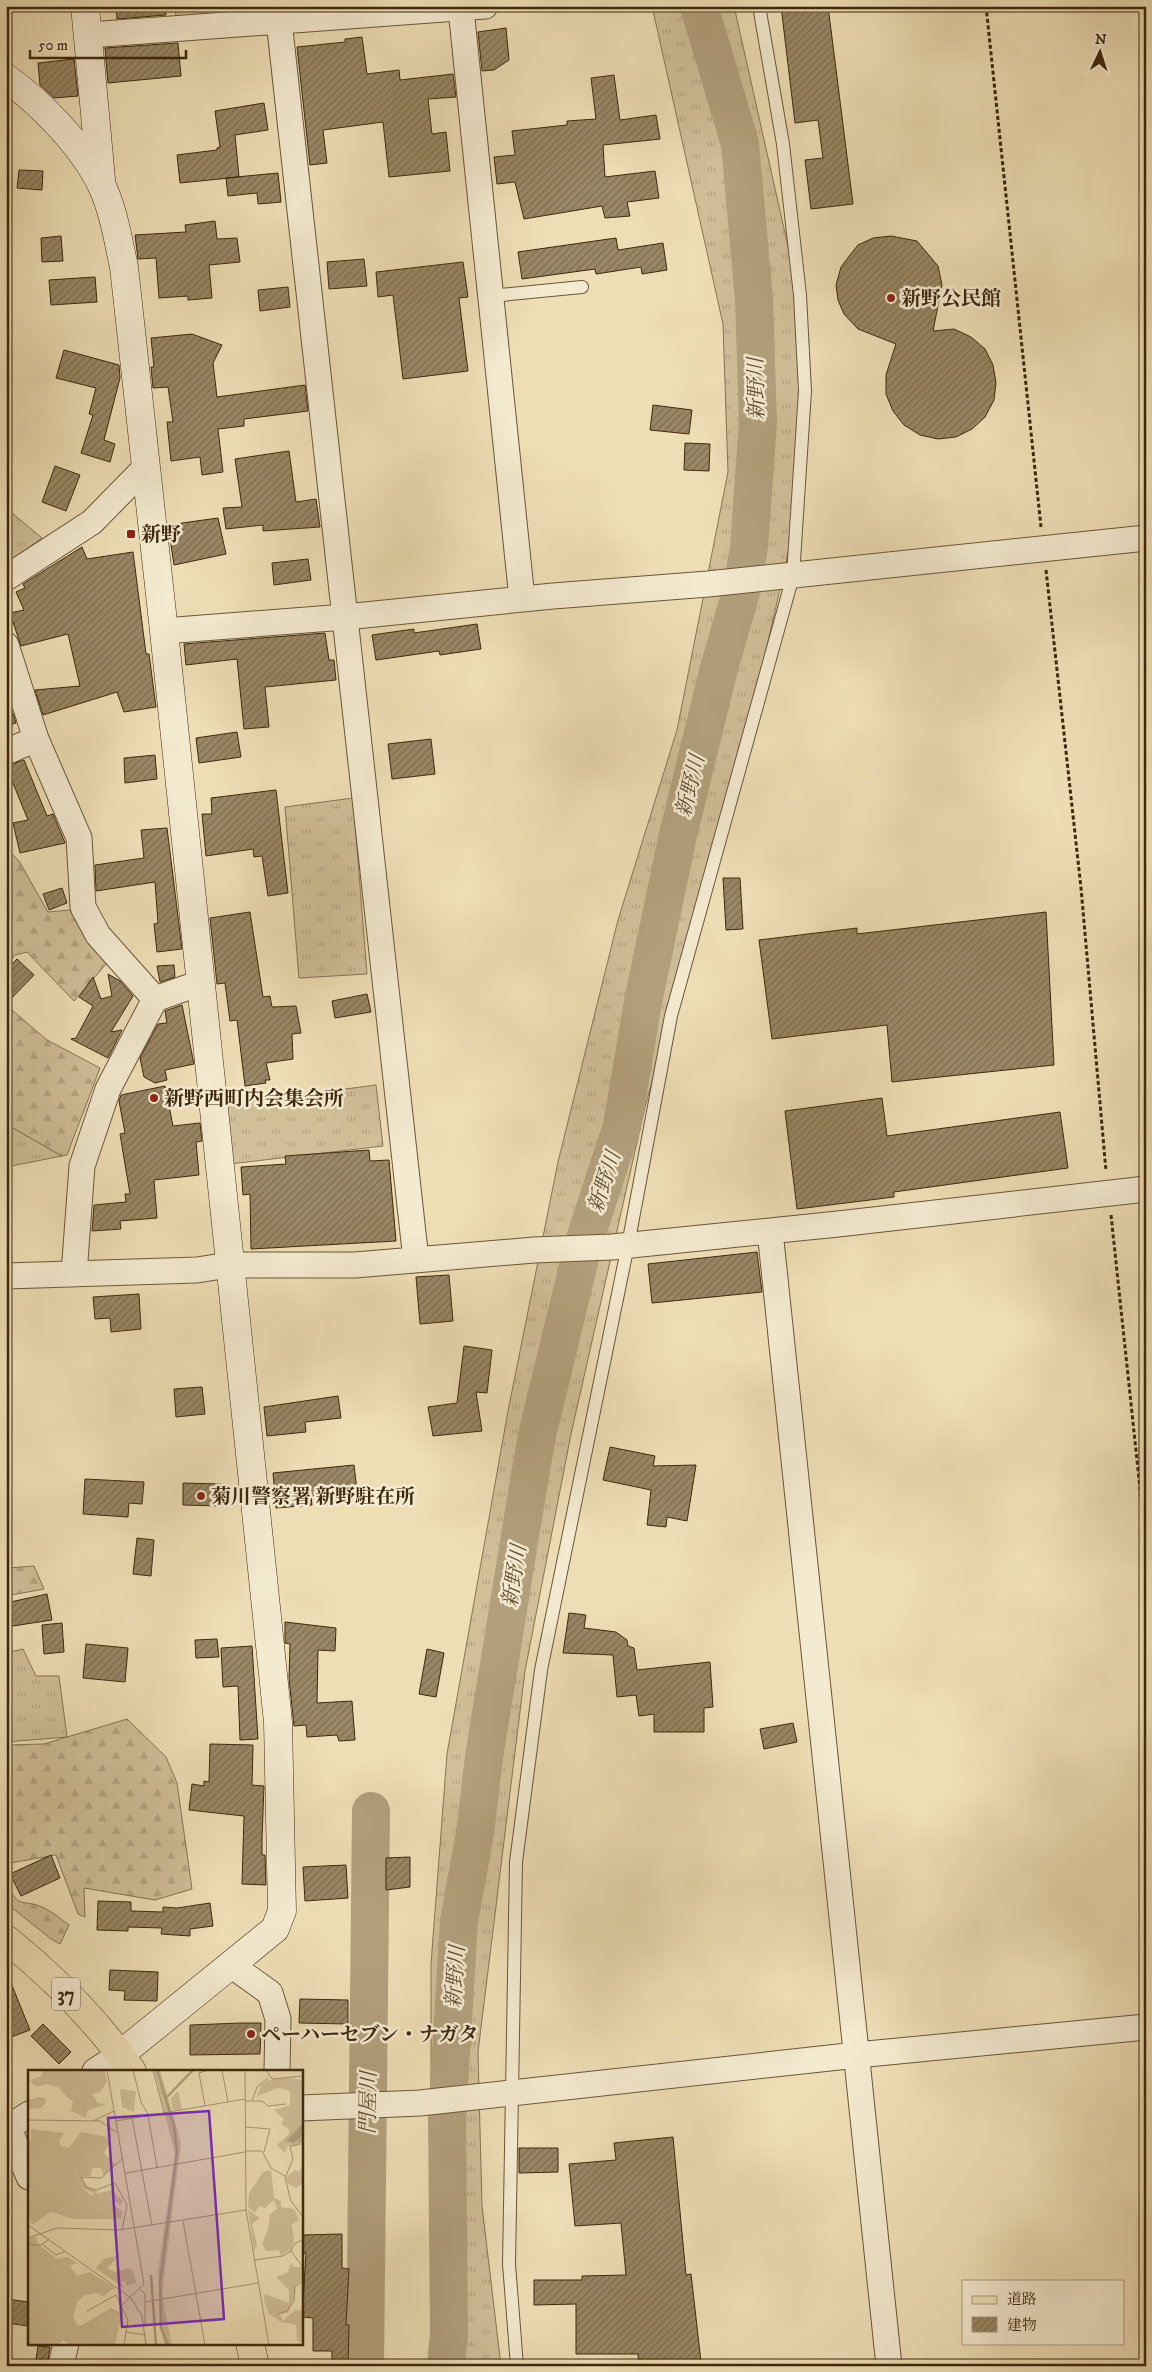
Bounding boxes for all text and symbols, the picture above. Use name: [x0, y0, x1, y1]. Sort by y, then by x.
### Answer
scale bar: [30, 28, 186, 60]
north arrow: [1074, 28, 1124, 78]
text: N: [1094, 31, 1108, 49]
text: 50 m: [38, 36, 68, 55]
place label: 新野公民館: [901, 287, 1001, 312]
marker: 新野公民館: [885, 292, 897, 304]
water label: 新野川: [743, 355, 771, 421]
place label: 新野: [141, 523, 181, 548]
marker: 新野: [125, 528, 137, 540]
water label: 新野川: [671, 751, 712, 820]
place label: 新野西町内会集会所: [164, 1087, 344, 1112]
marker: 新野西町内会集会所: [148, 1092, 160, 1104]
water label: 新野川: [583, 1146, 628, 1216]
place label: 菊川警察署 新野駐在所: [211, 1485, 415, 1510]
marker: 菊川警察署 新野駐在所: [195, 1490, 207, 1502]
water label: 新野川: [497, 1541, 533, 1609]
water label: 新野川: [441, 1943, 471, 2009]
road number: 37: [52, 1978, 80, 2010]
place label: ペーハーセブン・ナガタ: [261, 2023, 478, 2048]
marker: ペーハーセブン・ナガタ: [245, 2028, 257, 2040]
water label: 門屋川: [355, 2069, 383, 2135]
inset map: [28, 2070, 302, 2344]
legend: [962, 2280, 1124, 2344]
text: 道路: [1007, 2290, 1037, 2309]
text: 建物: [1007, 2316, 1037, 2335]

